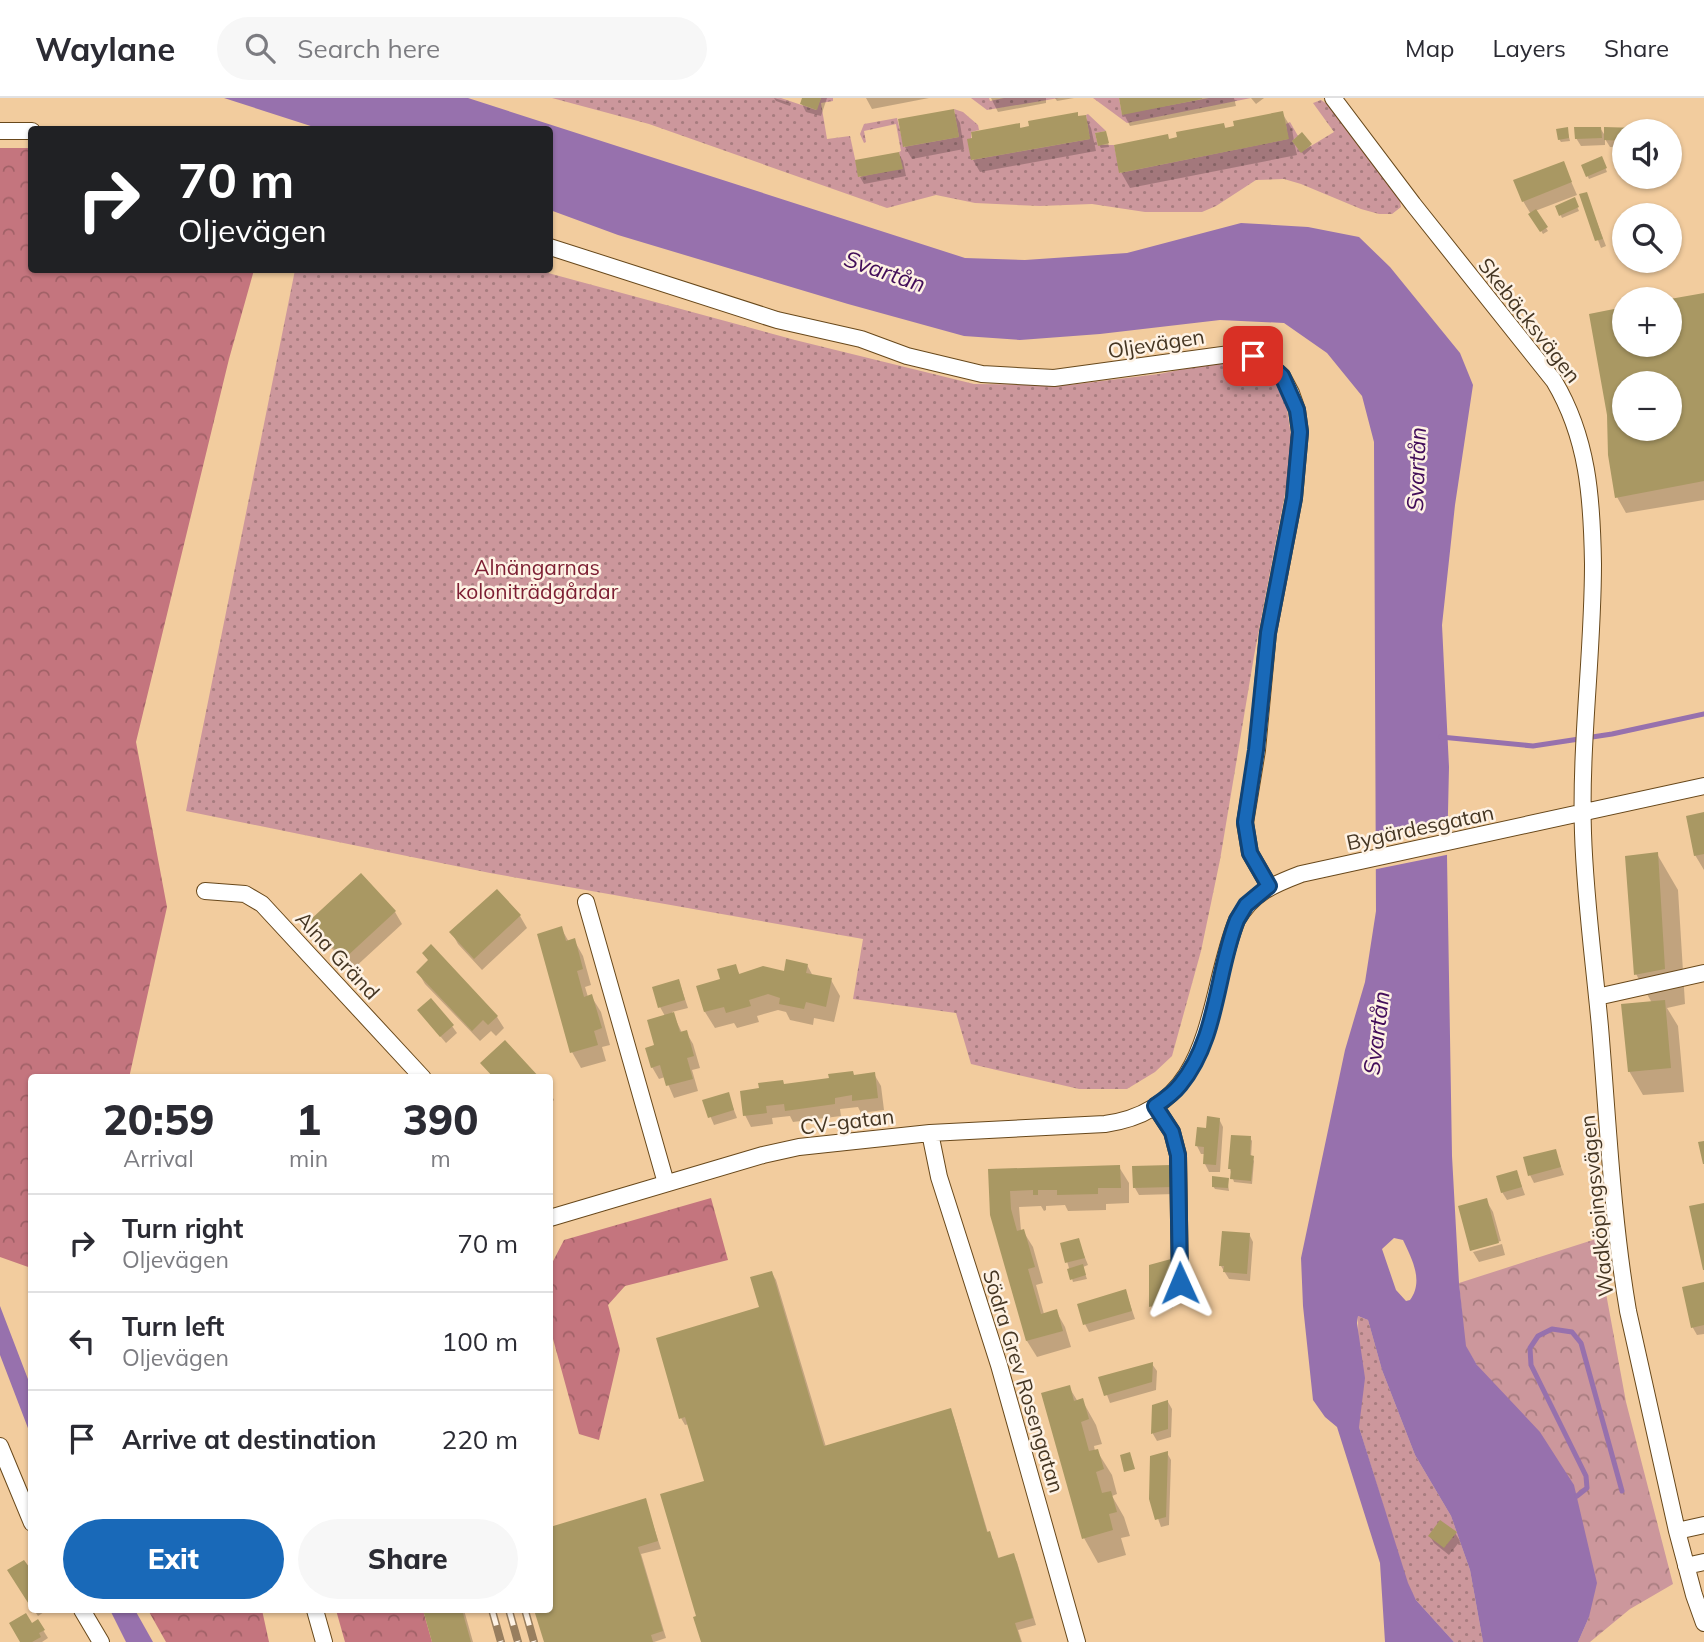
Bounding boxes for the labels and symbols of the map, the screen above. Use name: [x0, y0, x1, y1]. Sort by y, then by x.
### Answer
water label: Svartån: [840, 244, 930, 298]
street label: Skebäcksvägen: [1473, 252, 1587, 388]
street label: Oljevägen: [1106, 323, 1206, 363]
pin: [1223, 326, 1283, 386]
water label: Svartån: [1400, 426, 1432, 512]
park label: Alnängarnas koloniträdgårdar: [456, 554, 619, 604]
street label: Bygärdesgatan: [1344, 799, 1496, 855]
street label: Alna Gränd: [291, 905, 385, 1005]
water label: Svartån: [1356, 989, 1396, 1077]
street label: CV-gatan: [799, 1102, 895, 1140]
street label: Wadköpingsvägen: [1574, 1114, 1618, 1298]
position arrow: [1143, 1246, 1217, 1320]
street label: Södra Grev Rosengatan: [978, 1266, 1070, 1496]

